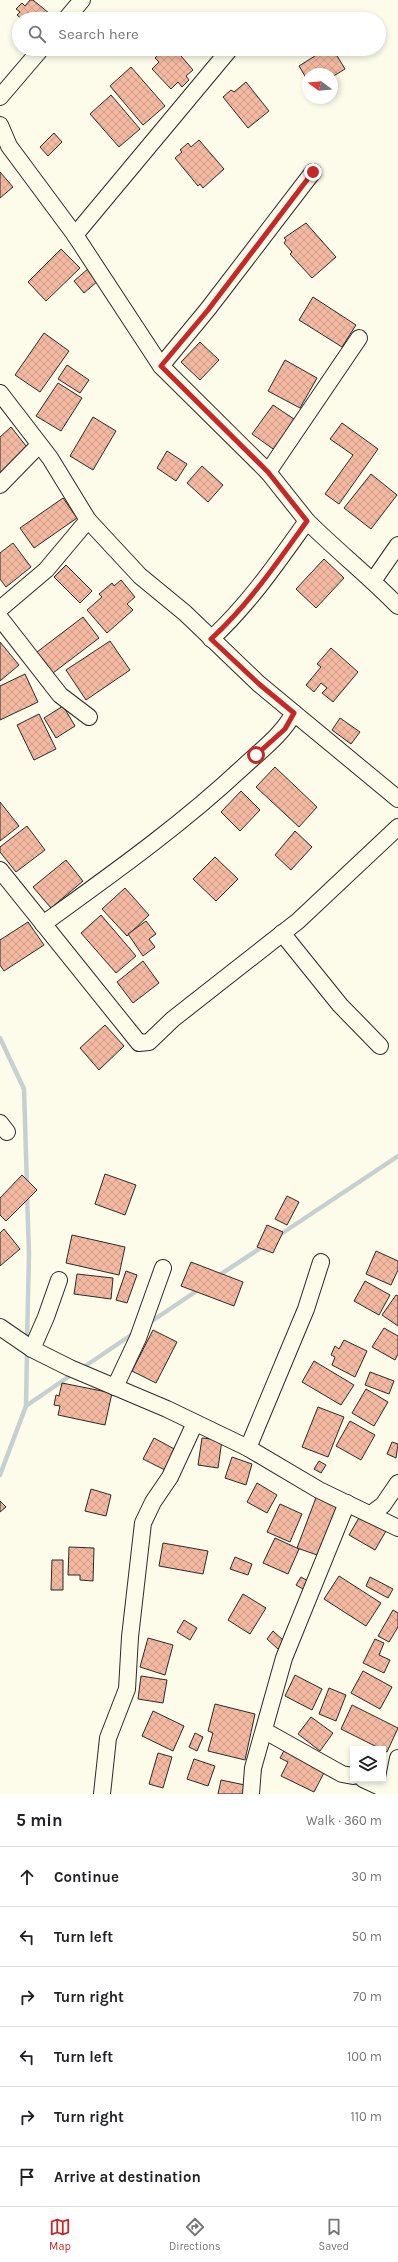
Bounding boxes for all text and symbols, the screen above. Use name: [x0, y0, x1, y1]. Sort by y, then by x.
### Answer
search box: [12, 12, 386, 56]
icon: search: [26, 23, 48, 45]
text: Search here: [58, 25, 139, 43]
north arrow: [302, 68, 338, 104]
route end: [304, 163, 322, 181]
route start: [247, 746, 265, 764]
map controls: [350, 1746, 386, 1782]
button: layers: [350, 1746, 386, 1782]
text: 5 min: [16, 1810, 63, 1830]
text: Walk · 360 m: [306, 1813, 382, 1828]
icon: ahead: [16, 1866, 38, 1888]
text: Continue: [54, 1868, 119, 1886]
text: 30 m: [351, 1869, 382, 1884]
icon: left: [16, 1926, 38, 1948]
text: Turn left: [54, 1928, 113, 1946]
text: 50 m: [352, 1929, 382, 1944]
icon: right: [16, 1986, 38, 2008]
text: Turn right: [54, 1988, 124, 2006]
text: 70 m: [353, 1989, 382, 2004]
icon: left: [16, 2046, 38, 2068]
text: Turn left: [54, 2048, 113, 2066]
text: 100 m: [347, 2049, 382, 2064]
icon: right: [16, 2106, 38, 2128]
text: Turn right: [54, 2108, 124, 2126]
text: 110 m: [350, 2109, 382, 2124]
icon: arrive: [16, 2166, 38, 2188]
text: Arrive at destination: [54, 2168, 201, 2186]
tab: Map: [49, 2216, 71, 2253]
tab: Directions: [169, 2216, 221, 2253]
tab: Saved: [319, 2216, 349, 2253]

